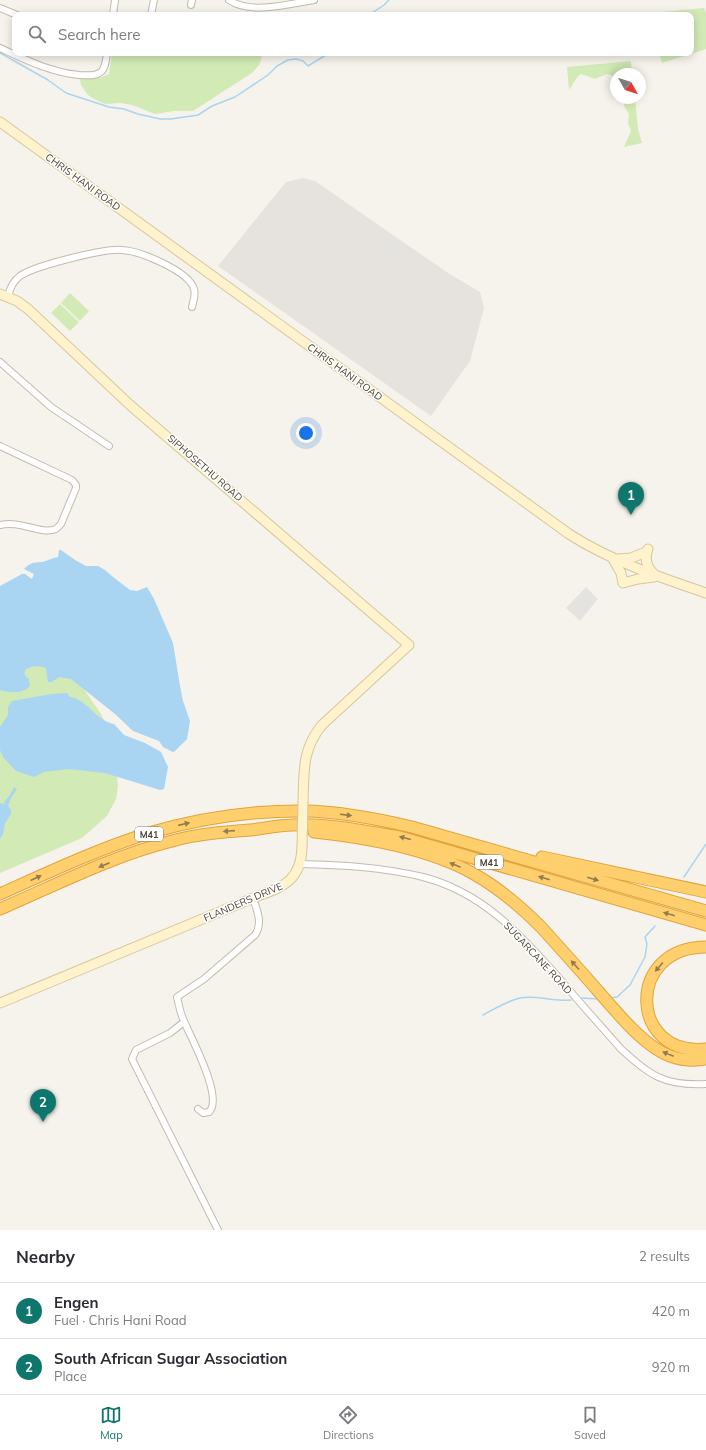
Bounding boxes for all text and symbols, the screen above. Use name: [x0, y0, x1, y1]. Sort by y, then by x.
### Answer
search box: [12, 12, 694, 56]
icon: search: [26, 23, 48, 45]
text: Search here: [58, 25, 140, 44]
north arrow: [610, 68, 646, 104]
street label: CHRIS HANI ROAD: [43, 150, 123, 214]
street label: CHRIS HANI ROAD: [305, 340, 385, 404]
your location: [296, 423, 316, 443]
street label: SIPHOSETHU ROAD: [165, 432, 245, 504]
pin: 1: [618, 482, 644, 515]
one-way arrow: [340, 812, 352, 818]
one-way arrow: [178, 821, 190, 827]
road number: M41: [135, 827, 163, 841]
one-way arrow: [223, 828, 235, 835]
one-way arrow: [399, 835, 411, 841]
road number: M41: [475, 855, 503, 869]
one-way arrow: [97, 862, 109, 868]
one-way arrow: [449, 862, 460, 868]
one-way arrow: [30, 875, 41, 881]
one-way arrow: [537, 875, 549, 881]
one-way arrow: [587, 876, 599, 882]
street label: FLANDERS DRIVE: [202, 879, 285, 925]
one-way arrow: [662, 911, 674, 917]
street label: SUGARCANE ROAD: [501, 919, 575, 997]
one-way arrow: [570, 960, 580, 970]
one-way arrow: [655, 962, 664, 973]
one-way arrow: [661, 1051, 673, 1057]
pin: 2: [30, 1089, 56, 1122]
text: Nearby: [16, 1246, 75, 1267]
text: 2 results: [639, 1248, 690, 1264]
text: Engen: [54, 1293, 99, 1312]
text: 1: [25, 1303, 33, 1319]
text: 420 m: [652, 1303, 690, 1319]
text: Fuel · Chris Hani Road: [54, 1312, 187, 1328]
text: South African Sugar Association: [54, 1349, 287, 1368]
text: 2: [25, 1359, 33, 1375]
text: 920 m: [652, 1359, 690, 1375]
text: Place: [54, 1368, 87, 1384]
tab: Map: [100, 1404, 123, 1442]
tab: Directions: [323, 1404, 374, 1442]
tab: Saved: [574, 1404, 606, 1442]

